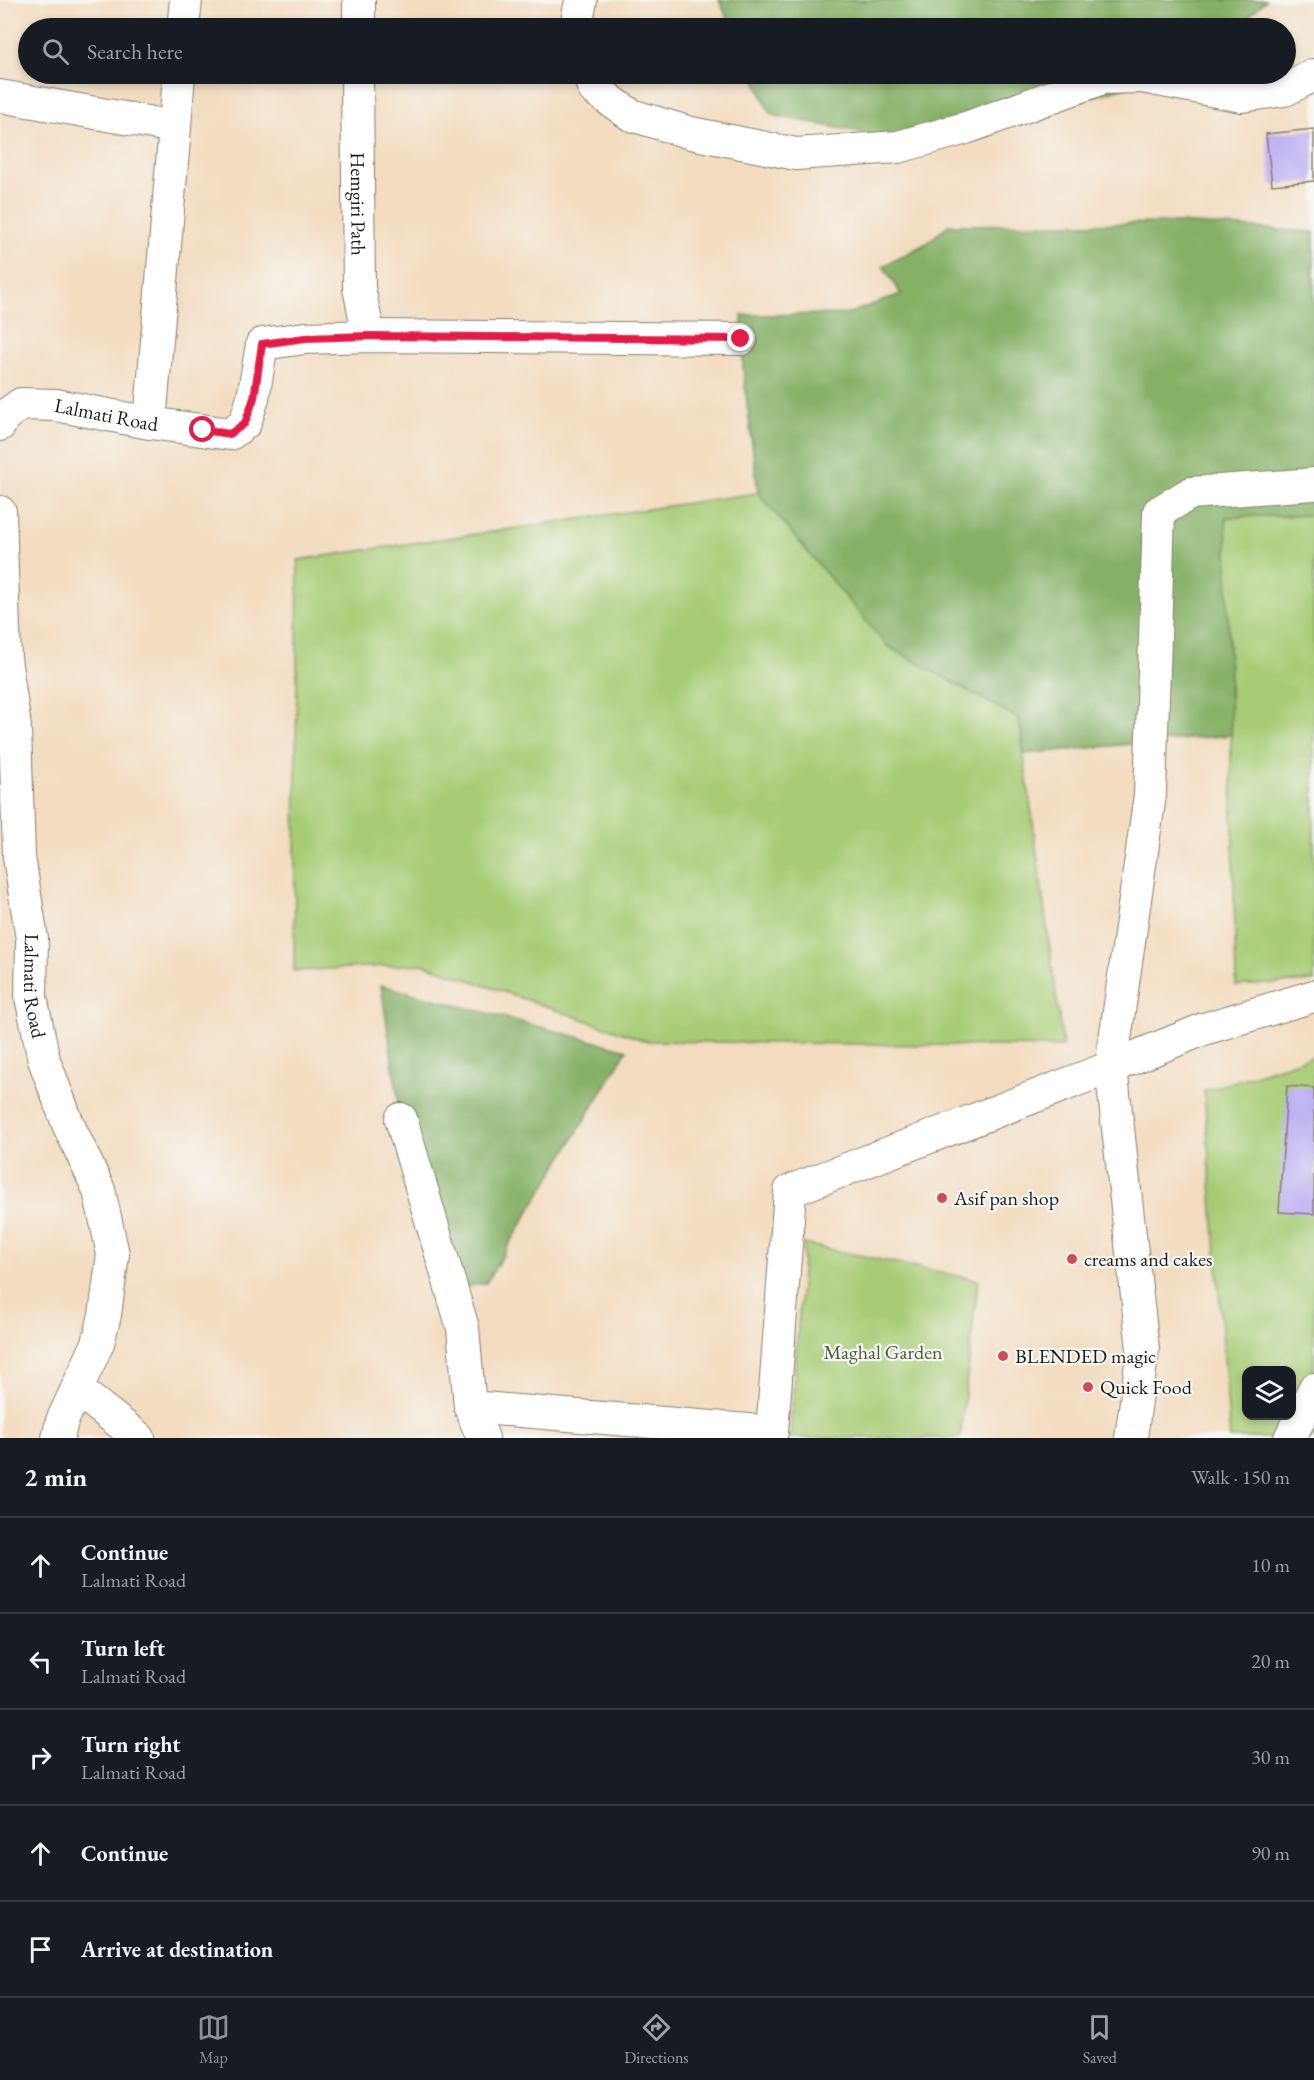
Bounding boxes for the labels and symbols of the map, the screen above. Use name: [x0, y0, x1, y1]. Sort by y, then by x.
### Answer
street label: Hemgiri Path: [345, 152, 372, 256]
route end: [727, 325, 753, 351]
street label: Lalmati Road: [52, 392, 161, 437]
route start: [189, 416, 215, 442]
street label: Lalmati Road: [18, 933, 52, 1041]
place label: Asif pan shop: [953, 1185, 1059, 1211]
marker: Asif pan shop: [935, 1191, 949, 1205]
place label: creams and cakes: [1084, 1246, 1212, 1272]
marker: creams and cakes: [1065, 1252, 1079, 1266]
park label: Maghal Garden: [823, 1339, 943, 1365]
place label: BLENDED magic: [1015, 1343, 1156, 1369]
marker: BLENDED magic: [996, 1349, 1010, 1363]
place label: Quick Food: [1100, 1374, 1193, 1400]
marker: Quick Food: [1081, 1380, 1095, 1394]

